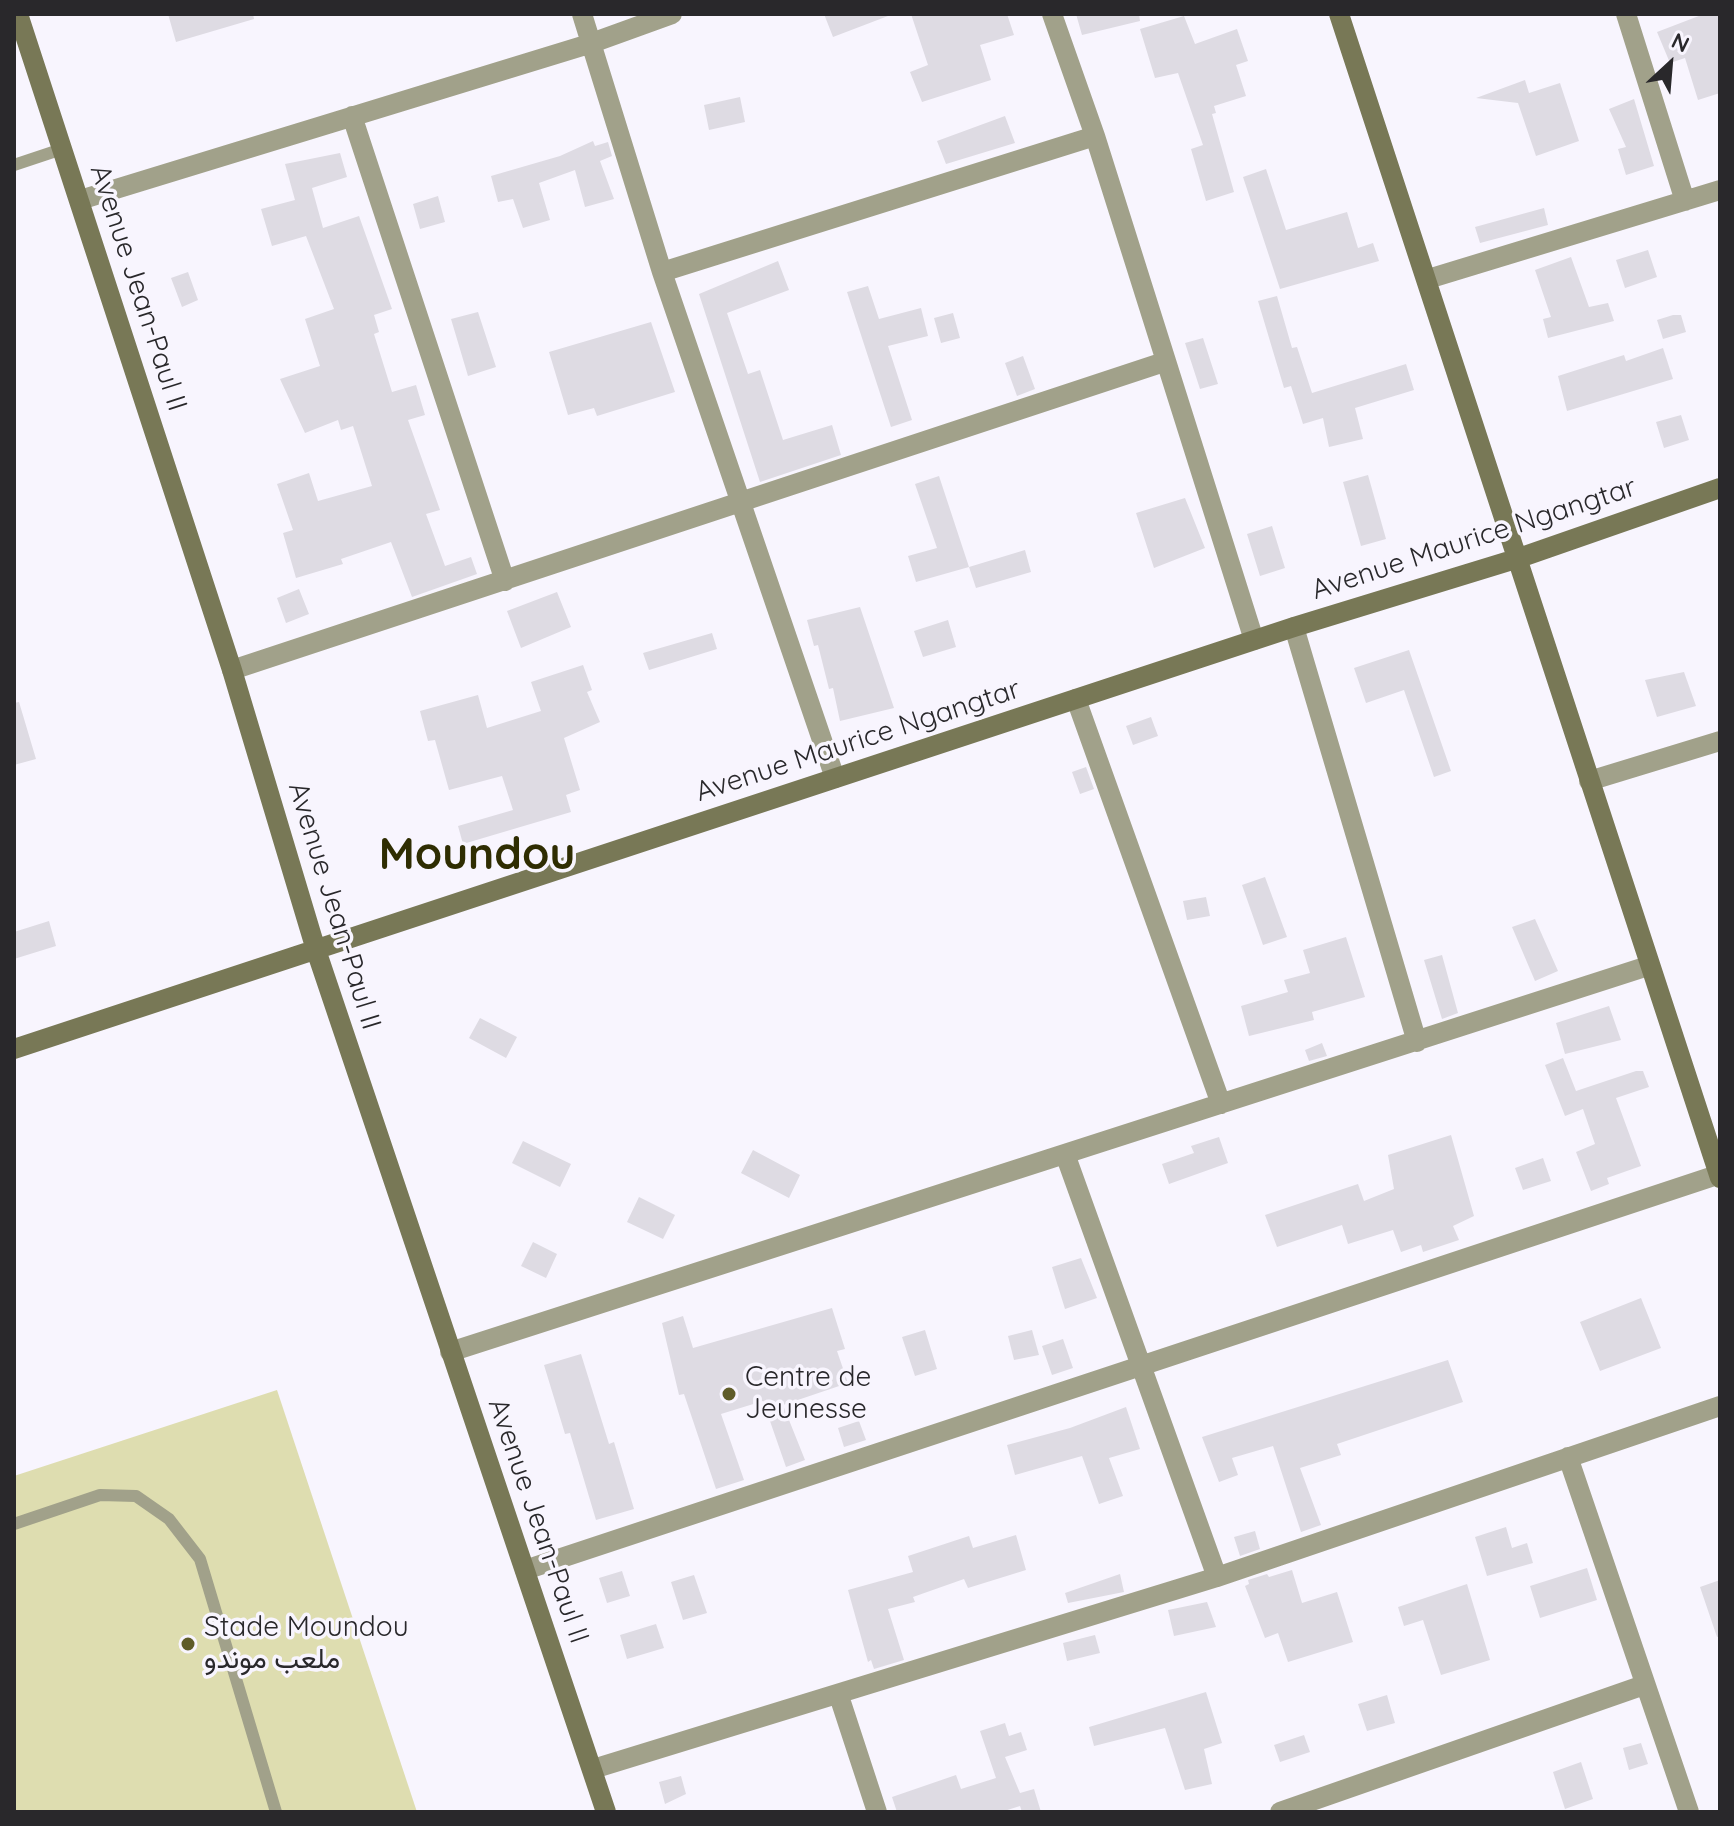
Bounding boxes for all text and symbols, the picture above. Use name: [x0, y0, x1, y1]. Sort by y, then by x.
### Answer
north arrow: [1630, 24, 1710, 104]
text: N: [1667, 26, 1694, 59]
street label: Avenue Jean-Paul II: [82, 161, 194, 415]
street label: Avenue Maurice Ngangtar: [1307, 471, 1641, 607]
street label: Avenue Maurice Ngangtar: [691, 673, 1025, 809]
street label: Avenue Jean-Paul II: [280, 778, 388, 1034]
district label: Moundou: [379, 830, 575, 882]
place label: Centre de Jeunesse: [745, 1361, 871, 1427]
marker: Centre de Jeunesse: [720, 1385, 738, 1403]
street label: Avenue Jean-Paul II: [480, 1394, 596, 1648]
place label: Stade Moundou ملعب موندو: [204, 1611, 409, 1677]
marker: Stade Moundou ملعب موندو: [179, 1635, 197, 1653]

